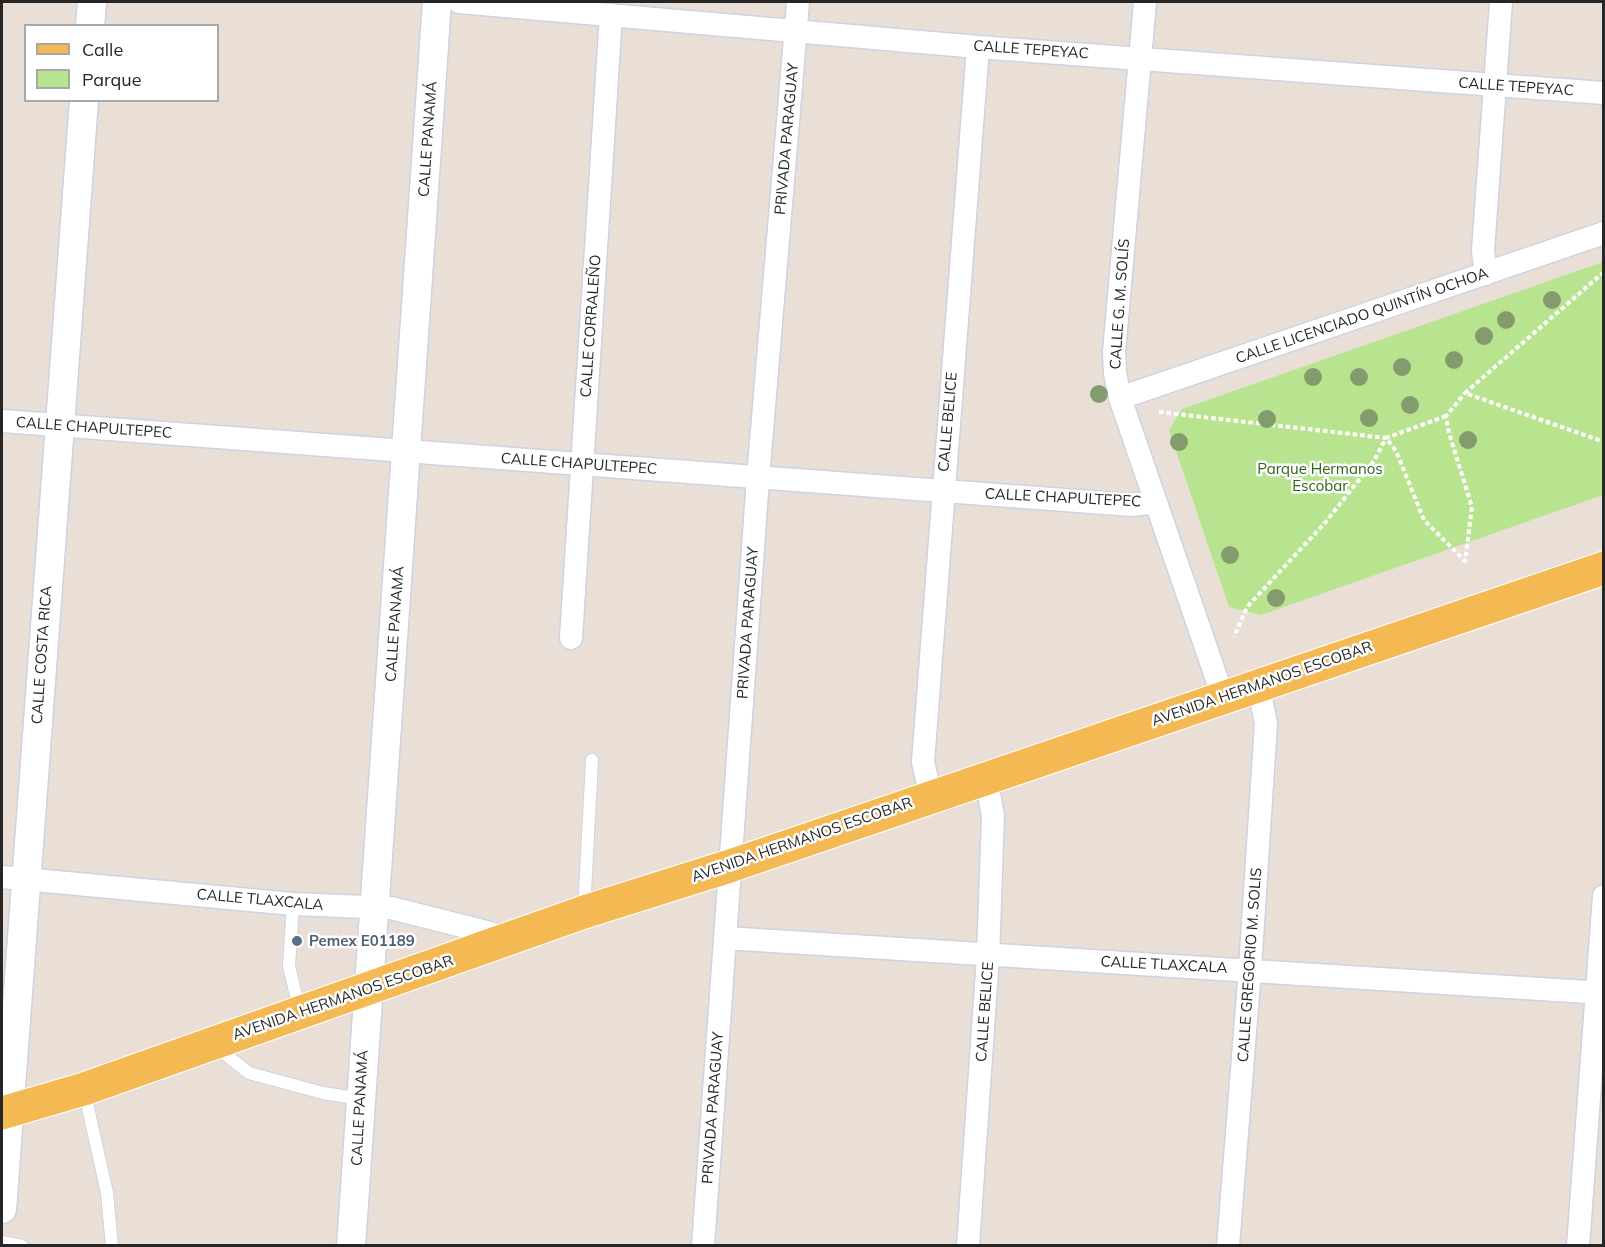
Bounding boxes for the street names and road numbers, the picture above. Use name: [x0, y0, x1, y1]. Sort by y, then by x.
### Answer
street label: CALLE TEPEYAC: [973, 37, 1089, 63]
street label: PRIVADA PARAGUAY: [771, 62, 803, 216]
street label: CALLE TEPEYAC: [1458, 74, 1574, 100]
street label: CALLE PANAMÁ: [415, 81, 441, 197]
street label: CALLE G. M. SOLÍS: [1106, 238, 1134, 370]
street label: CALLE CORRALEÑO: [577, 254, 605, 398]
street label: CALLE LICENCIADO QUINTÍN OCHOA: [1233, 264, 1491, 368]
street label: CALLE BELICE: [935, 371, 961, 473]
street label: CALLE CHAPULTEPEC: [15, 414, 173, 442]
street label: CALLE CHAPULTEPEC: [500, 450, 658, 478]
street label: CALLE CHAPULTEPEC: [984, 485, 1142, 511]
street label: PRIVADA PARAGUAY: [734, 546, 762, 700]
street label: CALLE PANAMÁ: [382, 566, 408, 682]
street label: CALLE COSTA RICA: [28, 585, 56, 725]
street label: AVENIDA HERMANOS ESCOBAR: [1149, 638, 1375, 730]
street label: AVENIDA HERMANOS ESCOBAR: [689, 794, 915, 886]
street label: CALLE GREGORIO M. SOLIS: [1234, 867, 1266, 1063]
street label: CALLE TLAXCALA: [196, 885, 324, 915]
street label: AVENIDA HERMANOS ESCOBAR: [230, 952, 456, 1044]
street label: CALLE TLAXCALA: [1100, 953, 1228, 977]
street label: CALLE BELICE: [973, 961, 997, 1063]
street label: PRIVADA PARAGUAY: [699, 1031, 727, 1185]
street label: CALLE PANAMÁ: [348, 1050, 372, 1166]

